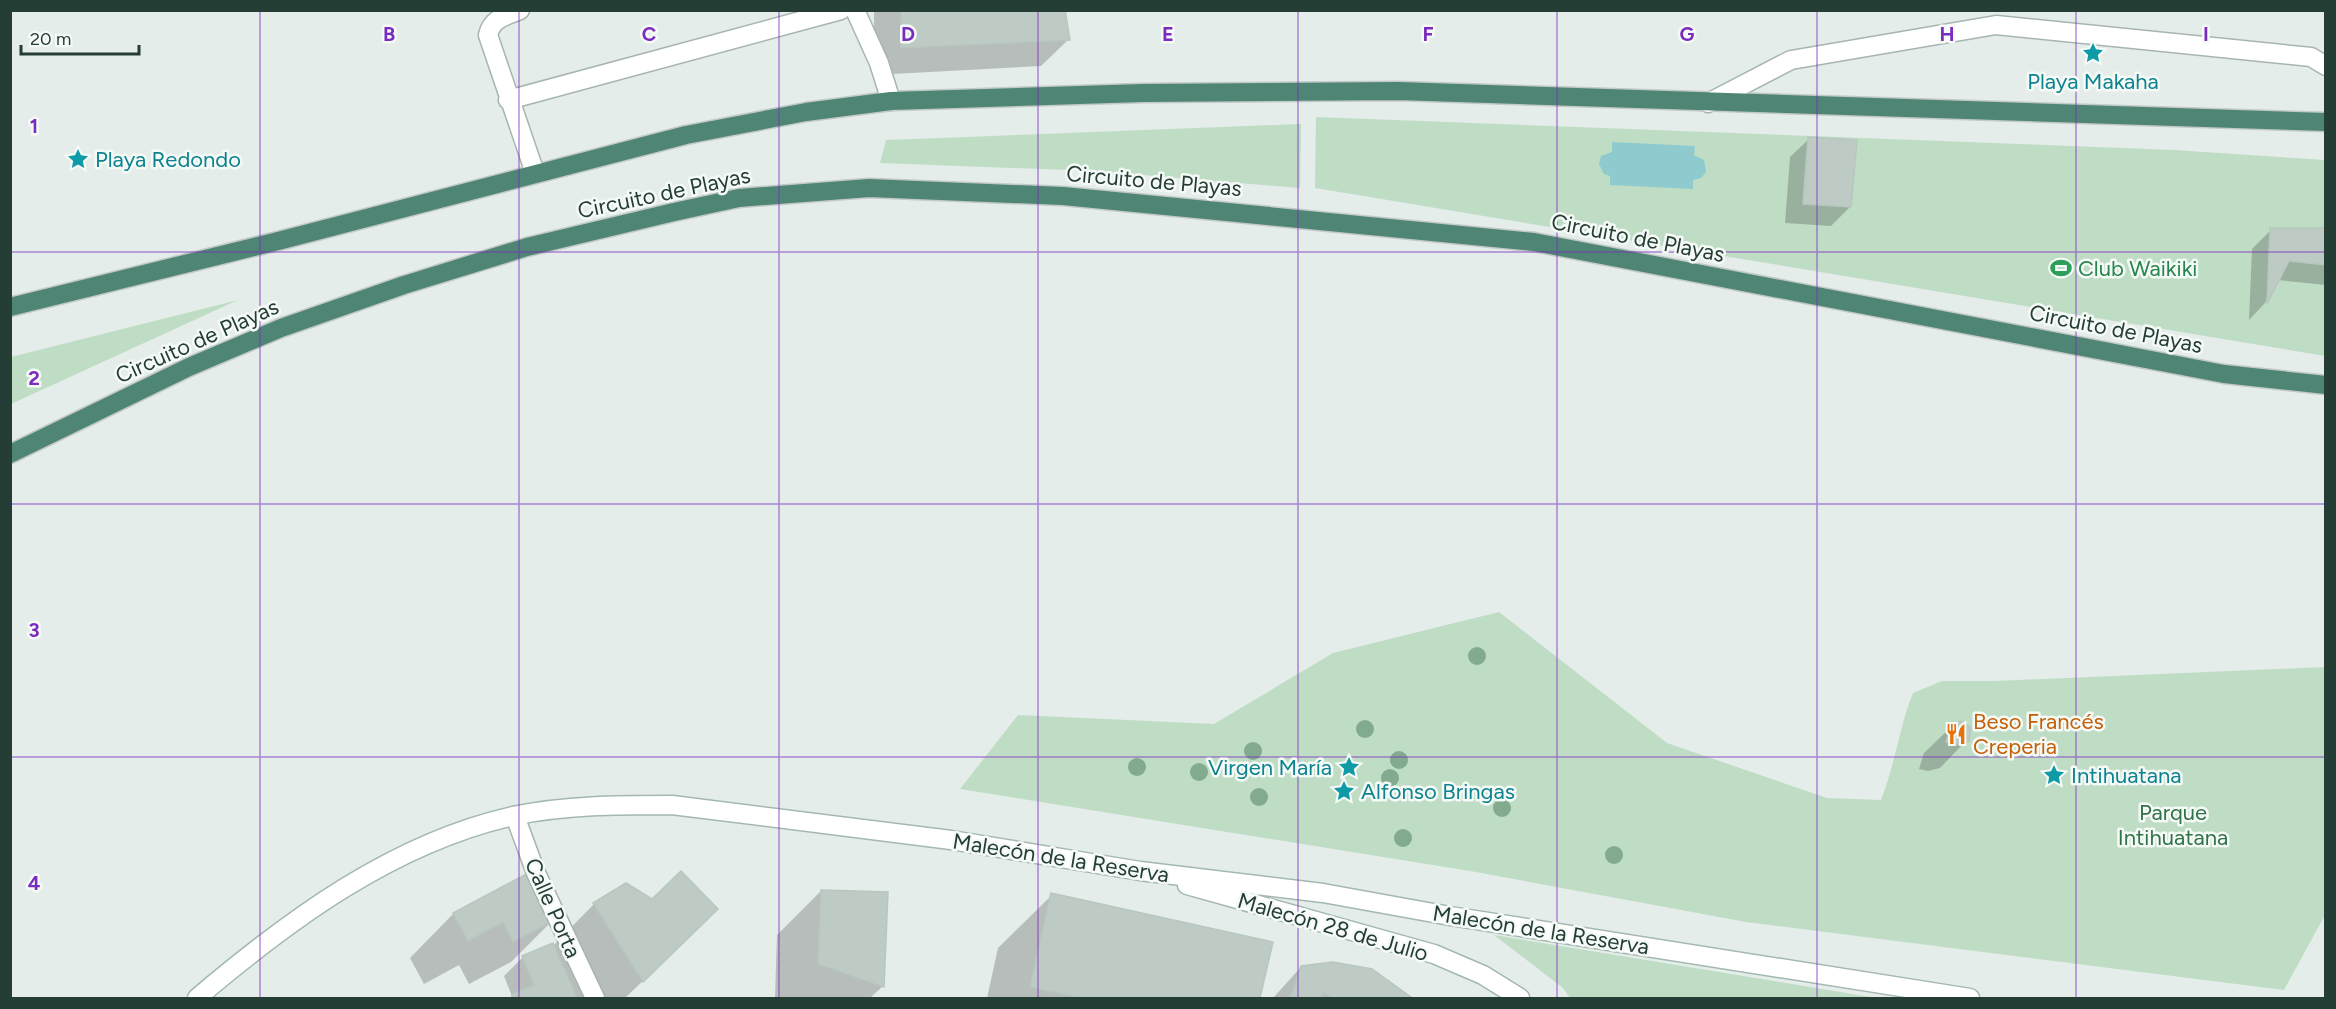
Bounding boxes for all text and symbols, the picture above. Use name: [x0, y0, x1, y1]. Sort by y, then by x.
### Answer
scale bar: [21, 18, 140, 56]
text: B: [383, 22, 395, 46]
text: C: [642, 22, 656, 46]
text: D: [901, 22, 915, 46]
text: E: [1162, 22, 1174, 46]
text: F: [1422, 22, 1434, 46]
text: G: [1680, 22, 1695, 46]
text: H: [1940, 22, 1955, 46]
text: I: [2203, 22, 2209, 46]
text: 20 m: [30, 28, 71, 50]
place icon: Playa Makaha: [2081, 41, 2105, 65]
place label: Playa Makaha: [2027, 68, 2159, 95]
text: 1: [30, 114, 38, 138]
place label: Playa Redondo: [95, 146, 241, 173]
place icon: Playa Redondo: [66, 147, 90, 171]
street label: Circuito de Playas: [1065, 160, 1243, 202]
street label: Circuito de Playas: [575, 162, 753, 224]
street label: Circuito de Playas: [1549, 208, 1727, 268]
place label: Club Waikiki: [2078, 255, 2197, 282]
sports icon: Club Waikiki: [2049, 256, 2073, 280]
street label: Circuito de Playas: [111, 293, 283, 389]
street label: Circuito de Playas: [2027, 299, 2205, 359]
text: 2: [28, 366, 40, 390]
text: 3: [28, 618, 40, 642]
place label: Beso Francés Creperia: [1973, 708, 2104, 760]
restaurant icon: Beso Francés Creperia: [1944, 722, 1968, 746]
place label: Virgen María: [1208, 754, 1332, 781]
place icon: Virgen María: [1337, 755, 1361, 779]
place label: Intihuatana: [2071, 762, 2181, 789]
place icon: Intihuatana: [2042, 763, 2066, 787]
place label: Alfonso Bringas: [1361, 778, 1515, 805]
place icon: Alfonso Bringas: [1332, 779, 1356, 803]
park label: Parque Intihuatana: [2118, 799, 2228, 851]
street label: Malecón de la Reserva: [951, 828, 1171, 888]
street label: Calle Porta: [519, 854, 587, 962]
text: 4: [28, 871, 41, 895]
street label: Malecón 28 de Julio: [1235, 887, 1431, 967]
street label: Malecón de la Reserva: [1431, 900, 1651, 960]

